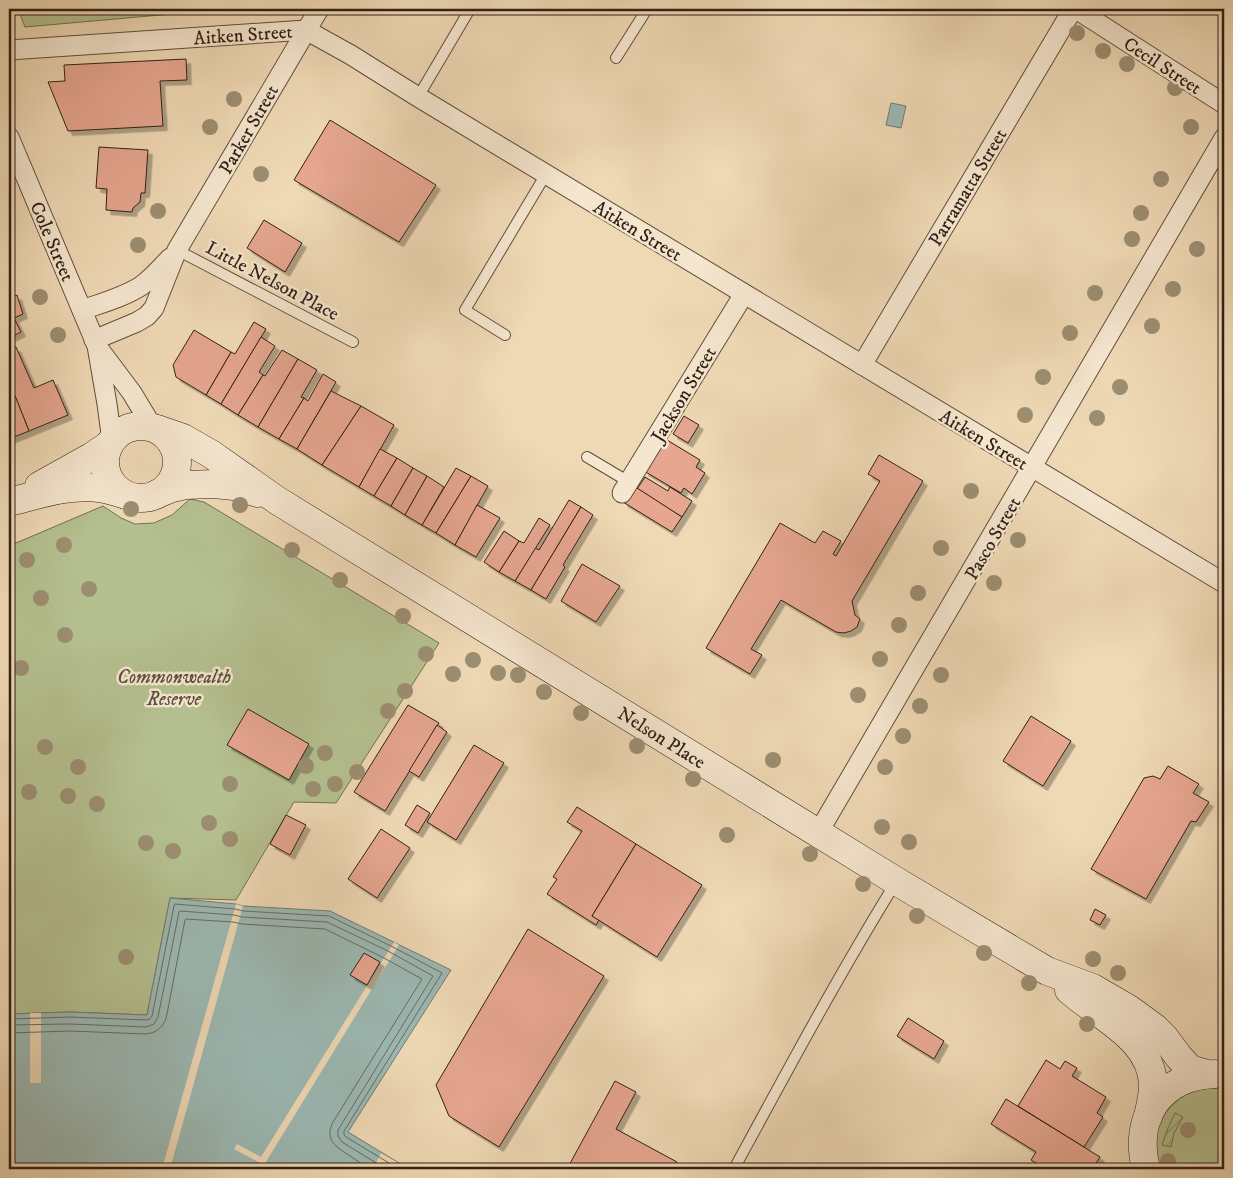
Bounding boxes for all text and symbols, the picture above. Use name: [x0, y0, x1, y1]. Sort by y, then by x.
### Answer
street label: Aitken Street: [193, 21, 293, 50]
street label: Cecil Street: [1119, 33, 1205, 100]
street label: Parker Street: [215, 81, 284, 178]
street label: Parramatta Street: [924, 125, 1012, 251]
street label: Aitken Street: [589, 196, 686, 267]
street label: Cole Street: [25, 198, 79, 285]
street label: Little Nelson Place: [202, 237, 343, 326]
street label: Jackson Street: [646, 343, 722, 448]
street label: Aitken Street: [935, 405, 1032, 476]
street label: Pasco Street: [960, 493, 1026, 584]
park label: Commonwealth Reserve: [117, 666, 232, 711]
street label: Nelson Place: [613, 702, 709, 774]

